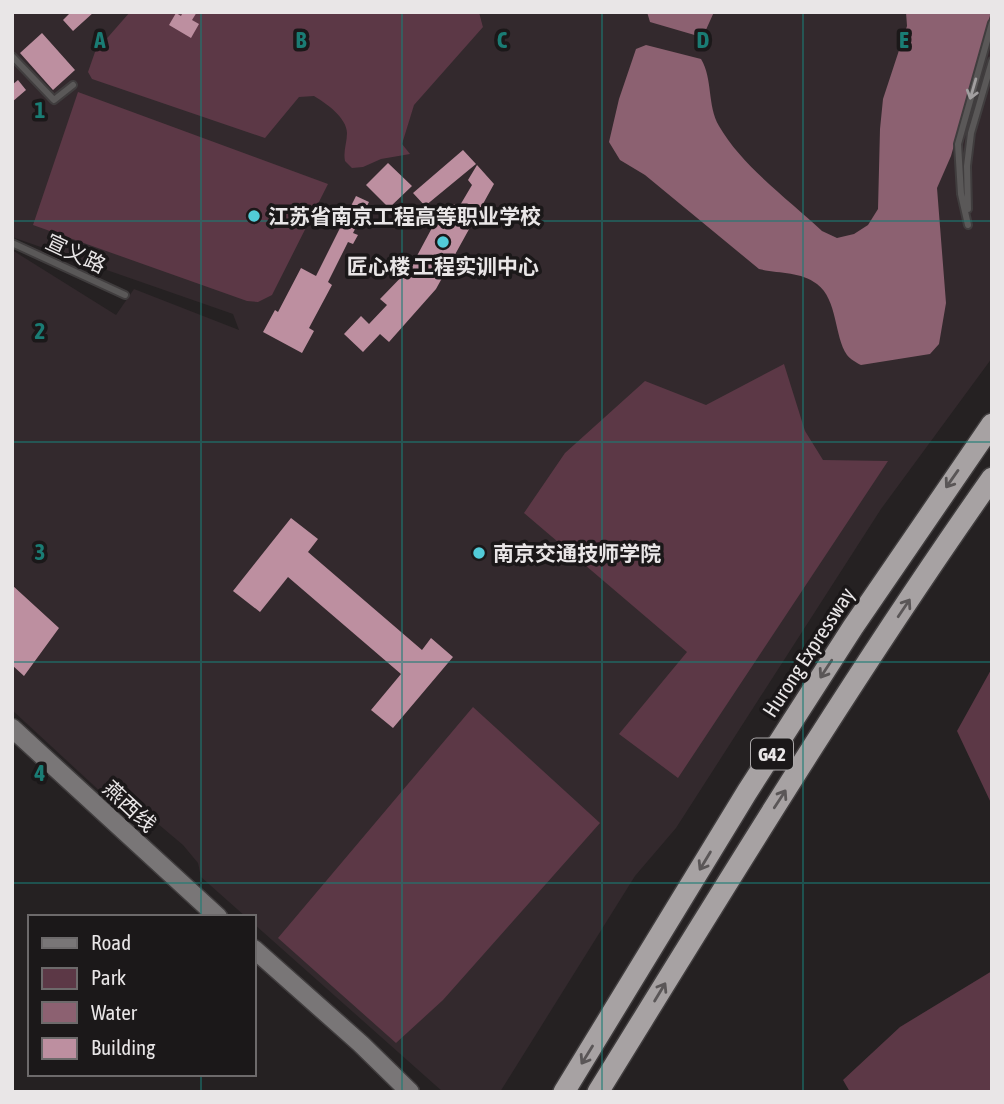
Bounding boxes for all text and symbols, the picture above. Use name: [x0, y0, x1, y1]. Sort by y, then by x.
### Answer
text: A: [93, 27, 106, 53]
text: B: [296, 27, 307, 53]
text: C: [497, 27, 508, 53]
text: D: [697, 27, 710, 53]
text: E: [899, 27, 909, 53]
one-way arrow: [966, 78, 979, 100]
text: 1: [35, 97, 46, 123]
place label: 江苏省南京工程高等职业学校: [268, 204, 541, 228]
marker: 江苏省南京工程高等职业学校: [246, 208, 262, 224]
street label: 宣义路: [42, 229, 110, 277]
marker: 匠心楼 工程实训中心: [435, 234, 451, 250]
place label: 匠心楼 工程实训中心: [347, 254, 539, 278]
text: 2: [35, 318, 45, 344]
one-way arrow: [945, 469, 959, 488]
text: 3: [35, 539, 45, 565]
place label: 南京交通技师学院: [493, 541, 661, 565]
marker: 南京交通技师学院: [471, 545, 487, 561]
street label: Hurong Expressway: [757, 583, 859, 721]
one-way arrow: [897, 599, 911, 618]
one-way arrow: [819, 658, 833, 678]
road number: G42: [751, 738, 793, 769]
text: 4: [34, 760, 46, 786]
street label: 燕西线: [99, 776, 161, 836]
one-way arrow: [772, 790, 787, 809]
one-way arrow: [698, 851, 712, 871]
legend: [28, 915, 256, 1076]
text: Road: [91, 930, 131, 954]
text: Park: [91, 965, 126, 989]
one-way arrow: [653, 983, 667, 1003]
text: Water: [91, 1000, 138, 1024]
text: Building: [91, 1035, 155, 1059]
one-way arrow: [579, 1045, 593, 1065]

